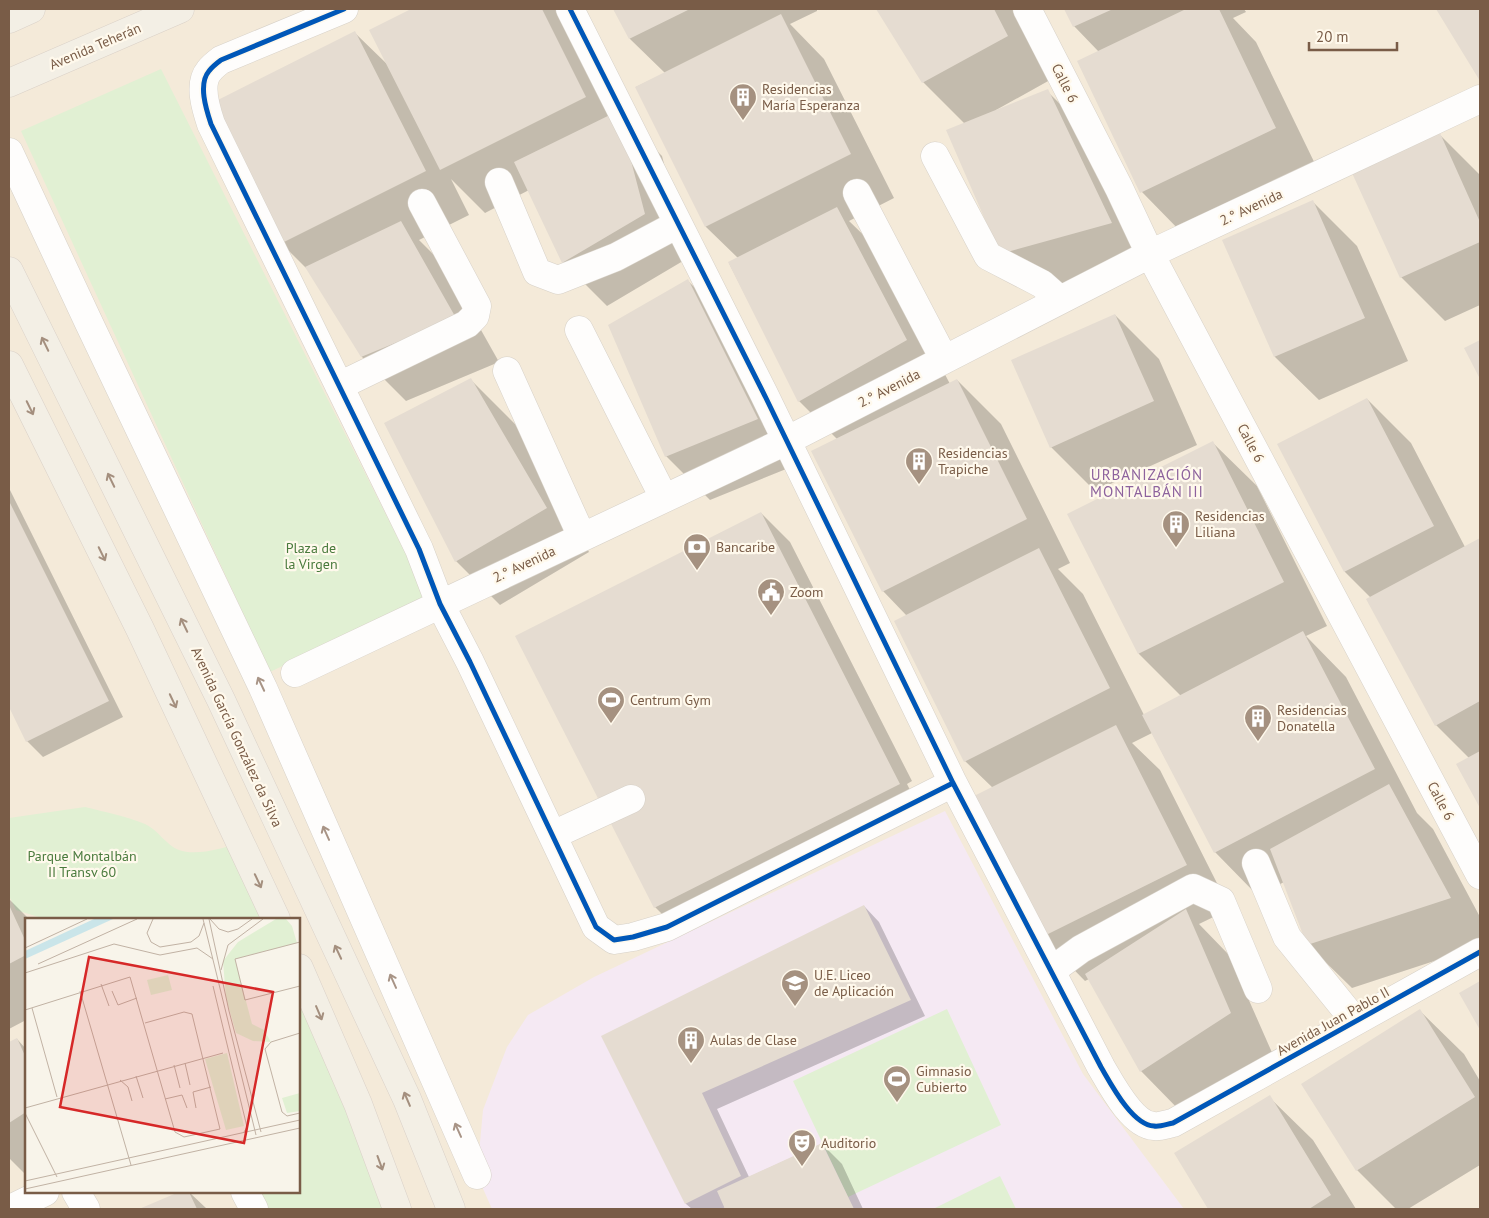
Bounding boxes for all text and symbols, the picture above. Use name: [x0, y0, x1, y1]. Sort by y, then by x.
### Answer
street label: Avenida Teherán: [46, 19, 144, 73]
scale bar: [1309, 20, 1396, 52]
text: 20 m: [1316, 27, 1349, 46]
street label: Calle 6: [1048, 60, 1082, 106]
place label: Residencias María Esperanza: [762, 80, 860, 114]
building icon: Residencias María Esperanza: [728, 82, 758, 121]
street label: 2.° Avenida: [1217, 185, 1285, 229]
one-way arrow: [40, 337, 49, 352]
street label: 2.° Avenida: [855, 365, 923, 411]
one-way arrow: [26, 401, 36, 416]
street label: Calle 6: [1233, 421, 1269, 465]
place label: Residencias Trapiche: [938, 444, 1008, 478]
building icon: Residencias Trapiche: [904, 446, 934, 485]
district label: URBANIZACIÓN MONTALBÁN III: [1090, 465, 1204, 501]
one-way arrow: [106, 472, 116, 487]
place label: Residencias Liliana: [1195, 507, 1265, 541]
building icon: Residencias Liliana: [1161, 509, 1191, 548]
bank icon: Bancaribe: [682, 532, 712, 571]
place label: Bancaribe: [716, 538, 775, 556]
park label: Plaza de la Virgen: [284, 539, 338, 573]
street label: 2.° Avenida: [490, 542, 558, 586]
one-way arrow: [98, 546, 108, 561]
public building icon: Zoom: [756, 577, 786, 616]
place label: Zoom: [790, 583, 823, 601]
one-way arrow: [179, 618, 188, 633]
street label: Avenida García González da Silva: [187, 644, 287, 830]
one-way arrow: [255, 677, 265, 692]
sports icon: Centrum Gym: [596, 685, 626, 724]
place label: Centrum Gym: [630, 691, 711, 709]
one-way arrow: [168, 693, 178, 708]
place label: Residencias Donatella: [1277, 701, 1347, 735]
building icon: Residencias Donatella: [1243, 703, 1273, 742]
street label: Calle 6: [1423, 779, 1459, 823]
one-way arrow: [321, 826, 331, 841]
park label: Parque Montalbán II Transv 60: [27, 847, 137, 881]
one-way arrow: [253, 873, 263, 888]
inset map: [25, 918, 300, 1193]
one-way arrow: [333, 945, 343, 960]
place label: U.E. Liceo de Aplicación: [814, 966, 894, 1000]
school or university icon: U.E. Liceo de Aplicación: [780, 968, 810, 1007]
one-way arrow: [387, 974, 397, 989]
street label: Avenida Juan Pablo II: [1273, 983, 1393, 1059]
one-way arrow: [315, 1005, 325, 1020]
building icon: Aulas de Clase: [676, 1025, 706, 1064]
place label: Aulas de Clase: [710, 1031, 797, 1049]
place label: Gimnasio Cubierto: [916, 1062, 971, 1096]
sports icon: Gimnasio Cubierto: [882, 1064, 912, 1103]
one-way arrow: [402, 1092, 412, 1107]
one-way arrow: [452, 1123, 462, 1138]
theatre icon: Auditorio: [787, 1128, 817, 1167]
place label: Auditorio: [821, 1134, 876, 1152]
one-way arrow: [376, 1155, 385, 1171]

